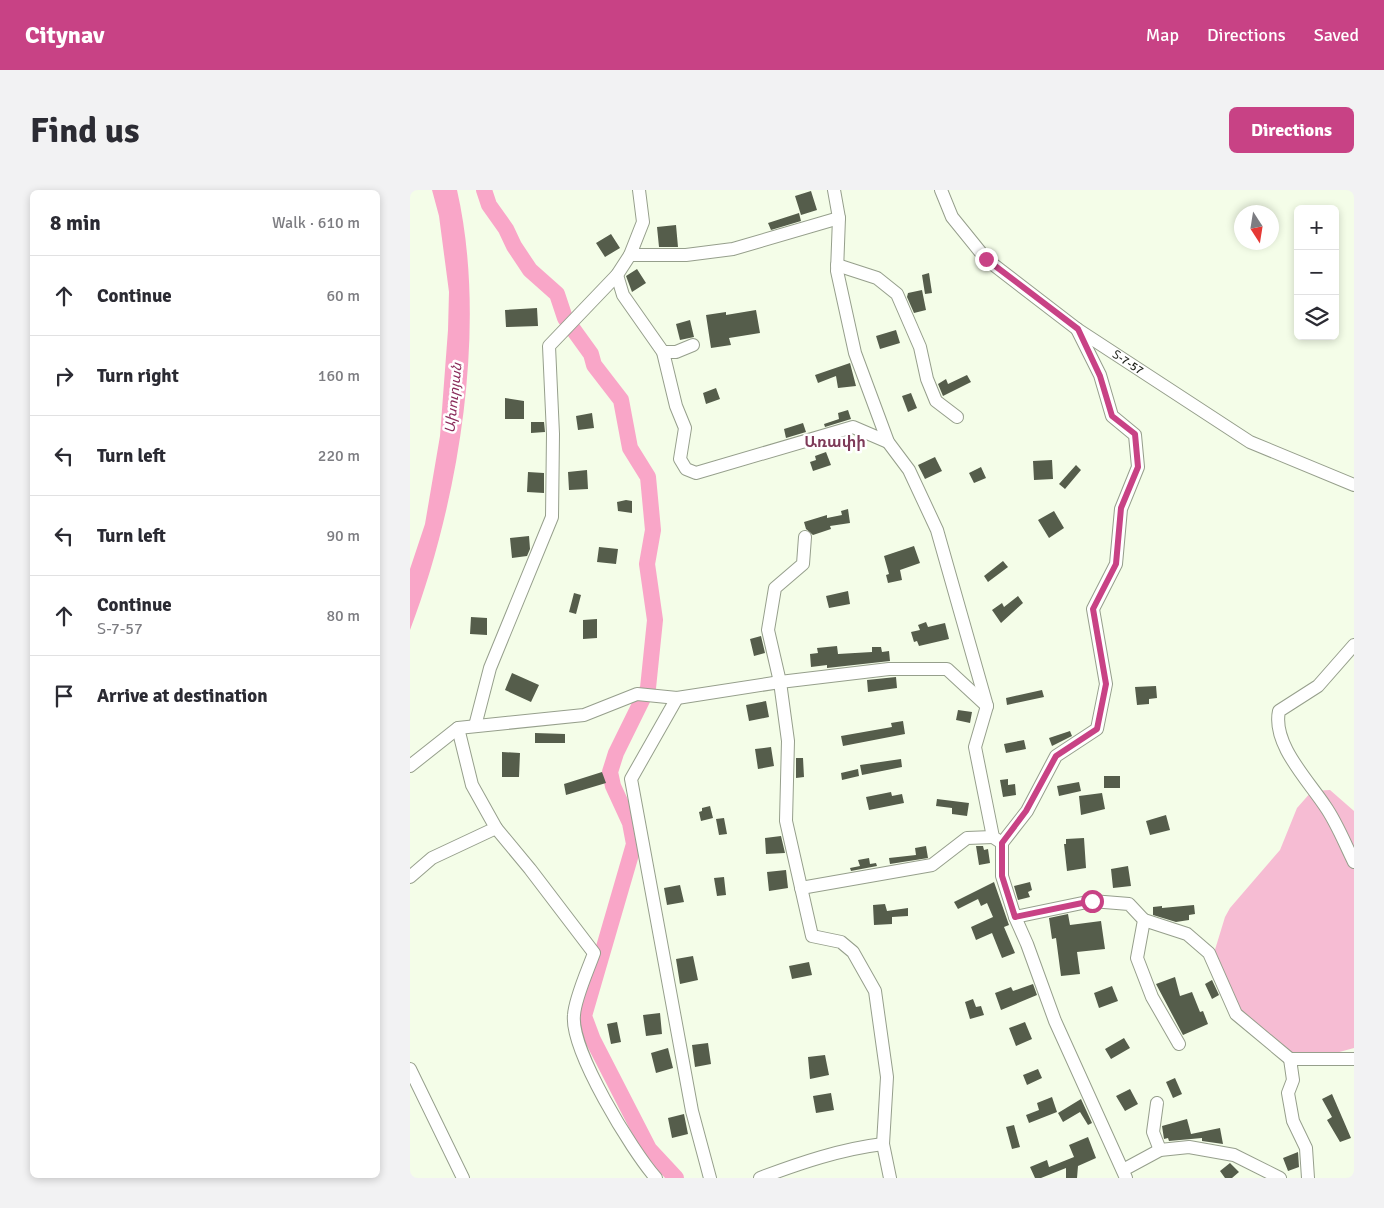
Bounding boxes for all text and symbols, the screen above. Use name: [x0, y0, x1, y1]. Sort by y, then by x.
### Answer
text: Citynav: [25, 20, 104, 50]
text: Map: [1146, 24, 1179, 46]
text: Directions: [1207, 24, 1286, 46]
text: Saved: [1314, 24, 1359, 46]
button: Directions: [1229, 107, 1354, 153]
text: Find us: [30, 109, 140, 152]
north arrow: [1234, 205, 1279, 250]
map controls: [1294, 205, 1339, 340]
button: +: [1294, 205, 1339, 250]
text: 8 min: [50, 210, 101, 236]
text: Walk · 610 m: [272, 213, 360, 233]
route end: [975, 248, 998, 271]
button: −: [1294, 250, 1339, 295]
icon: ahead: [50, 282, 78, 310]
text: Continue: [97, 284, 172, 308]
text: 60 m: [326, 286, 360, 306]
button: layers: [1294, 295, 1339, 340]
street label: Տ-7-57: [1109, 347, 1146, 378]
water label: Ախուրյան: [441, 361, 466, 434]
icon: right: [50, 362, 78, 390]
text: Turn right: [97, 364, 179, 388]
text: 160 m: [318, 366, 360, 386]
district label: Առափի: [804, 433, 866, 451]
icon: left: [50, 442, 78, 470]
text: Turn left: [97, 444, 166, 468]
text: 220 m: [318, 446, 360, 466]
icon: left: [50, 522, 78, 550]
text: Turn left: [97, 524, 166, 548]
text: 90 m: [326, 526, 360, 546]
text: Continue: [97, 593, 172, 617]
icon: ahead: [50, 602, 78, 630]
text: 80 m: [326, 606, 360, 626]
text: Տ-7-57: [97, 619, 143, 639]
icon: arrive: [50, 682, 78, 710]
text: Arrive at destination: [97, 684, 268, 708]
route start: [1081, 890, 1104, 913]

